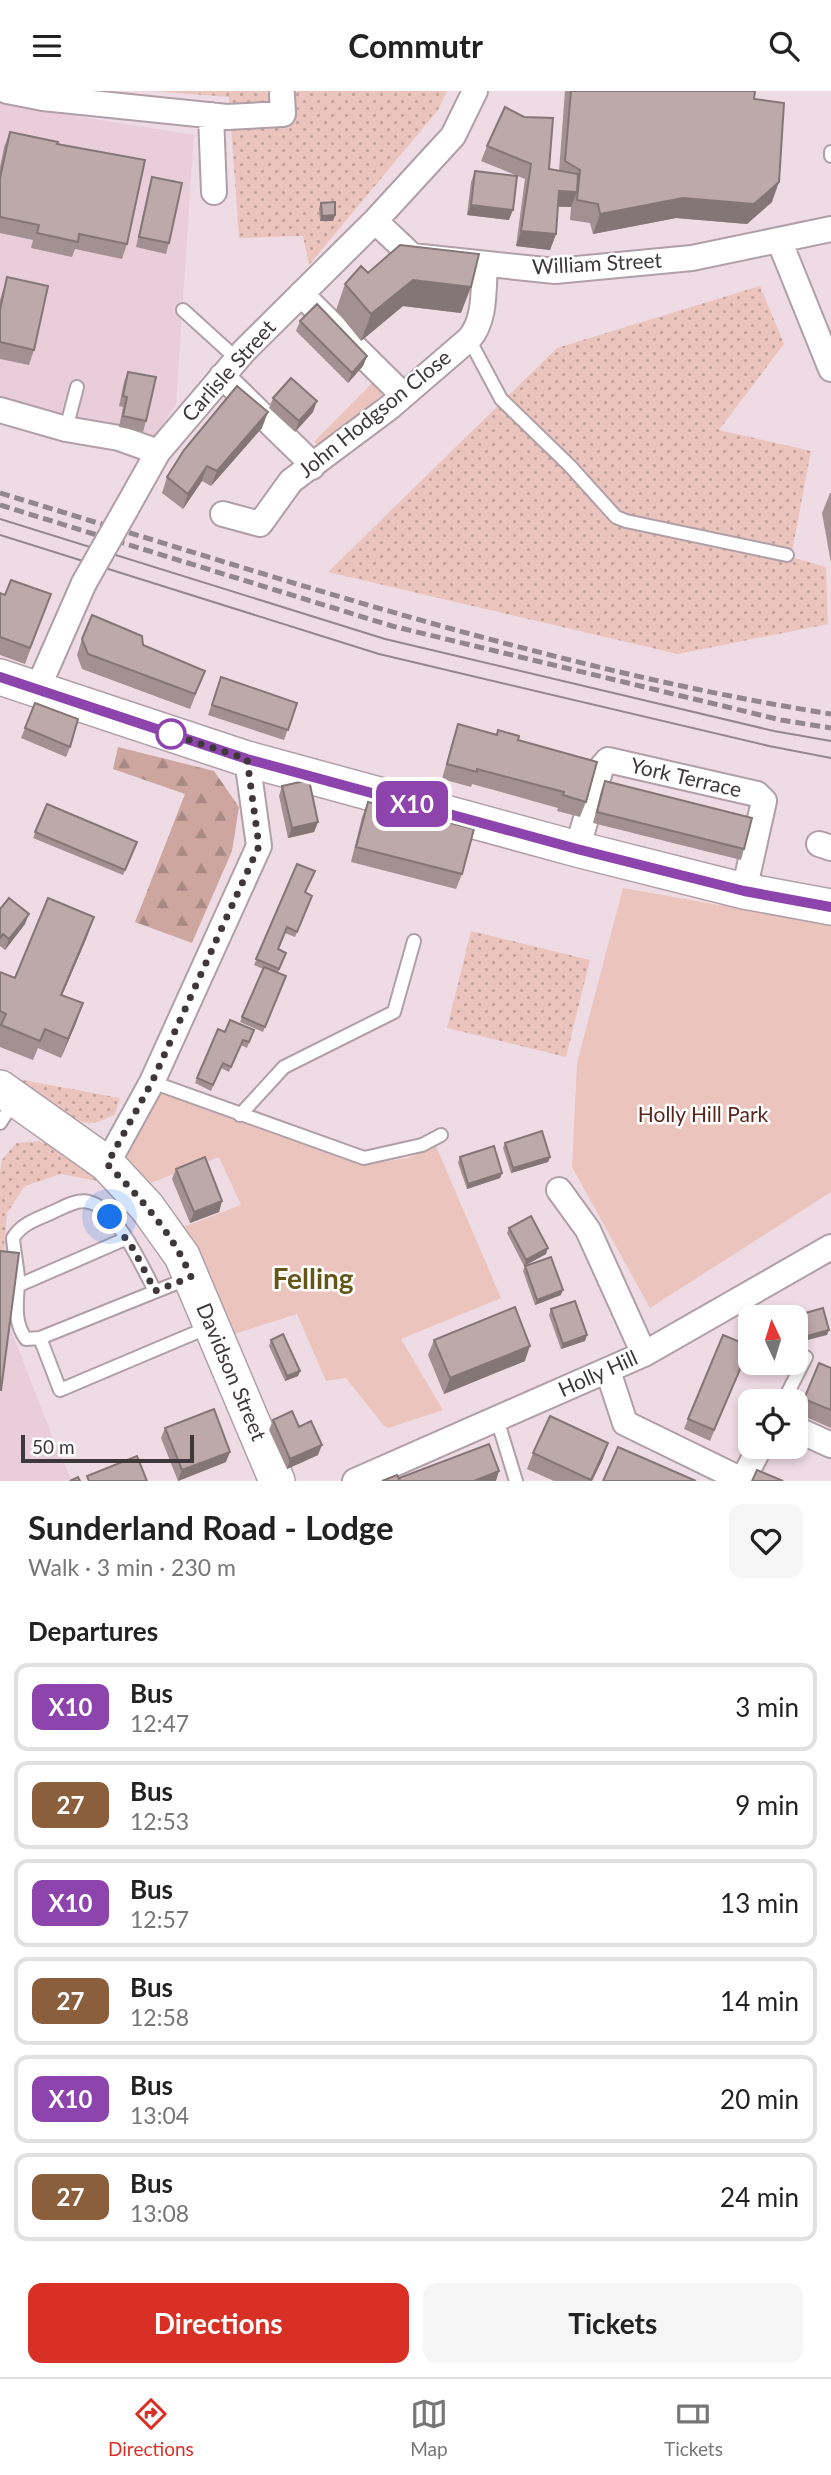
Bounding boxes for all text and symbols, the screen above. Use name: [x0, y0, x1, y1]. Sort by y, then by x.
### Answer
text: Commutr: [348, 26, 483, 65]
icon: menu: [28, 27, 66, 65]
icon: search: [765, 27, 803, 65]
street label: William Street: [531, 247, 663, 278]
street label: Carlisle Street: [176, 314, 280, 426]
street label: John Hodgson Close: [293, 344, 455, 482]
unlabelled marker: [156, 719, 186, 749]
street label: York Terrace: [628, 752, 744, 801]
line badge: X10: [372, 781, 452, 827]
text: X10: [390, 789, 434, 818]
park label: Holly Hill Park: [638, 1101, 769, 1126]
your location: [92, 1199, 127, 1234]
district label: Felling: [272, 1261, 354, 1295]
street label: Davidson Street: [192, 1299, 273, 1444]
north arrow: [738, 1305, 808, 1375]
map controls: [738, 1305, 808, 1459]
street label: Holly Hill: [554, 1344, 641, 1401]
button: locate: [738, 1389, 808, 1459]
scale bar: [21, 1432, 194, 1464]
text: 50 m: [32, 1435, 75, 1458]
button: heart: [729, 1504, 803, 1578]
text: Sunderland Road - Lodge: [28, 1507, 394, 1547]
text: Walk · 3 min · 230 m: [28, 1553, 236, 1581]
text: Departures: [28, 1615, 158, 1647]
text: Bus: [130, 1677, 173, 1709]
text: 3 min: [735, 1691, 799, 1723]
text: X10: [49, 1692, 92, 1721]
text: 12:47: [130, 1709, 189, 1737]
text: Bus: [130, 1775, 173, 1807]
text: 9 min: [735, 1789, 799, 1821]
text: 27: [57, 1790, 84, 1819]
text: 12:53: [130, 1807, 189, 1835]
text: Bus: [130, 1873, 173, 1905]
text: 13 min: [720, 1887, 799, 1919]
text: X10: [49, 1888, 92, 1917]
text: 12:57: [130, 1905, 189, 1933]
text: Bus: [130, 1971, 173, 2003]
text: 14 min: [720, 1985, 799, 2017]
text: 27: [57, 1986, 84, 2015]
text: 12:58: [130, 2003, 189, 2031]
text: Bus: [130, 2069, 173, 2101]
text: 20 min: [720, 2083, 799, 2115]
text: X10: [49, 2084, 92, 2113]
text: 13:04: [130, 2101, 189, 2129]
text: Bus: [130, 2167, 173, 2199]
text: 24 min: [720, 2181, 799, 2213]
text: 27: [57, 2182, 84, 2211]
text: 13:08: [130, 2199, 189, 2227]
button: Directions: [28, 2283, 409, 2363]
button: Tickets: [423, 2283, 803, 2363]
tab: Directions: [108, 2395, 194, 2460]
tab: Map: [410, 2395, 448, 2460]
tab: Tickets: [664, 2395, 723, 2460]

